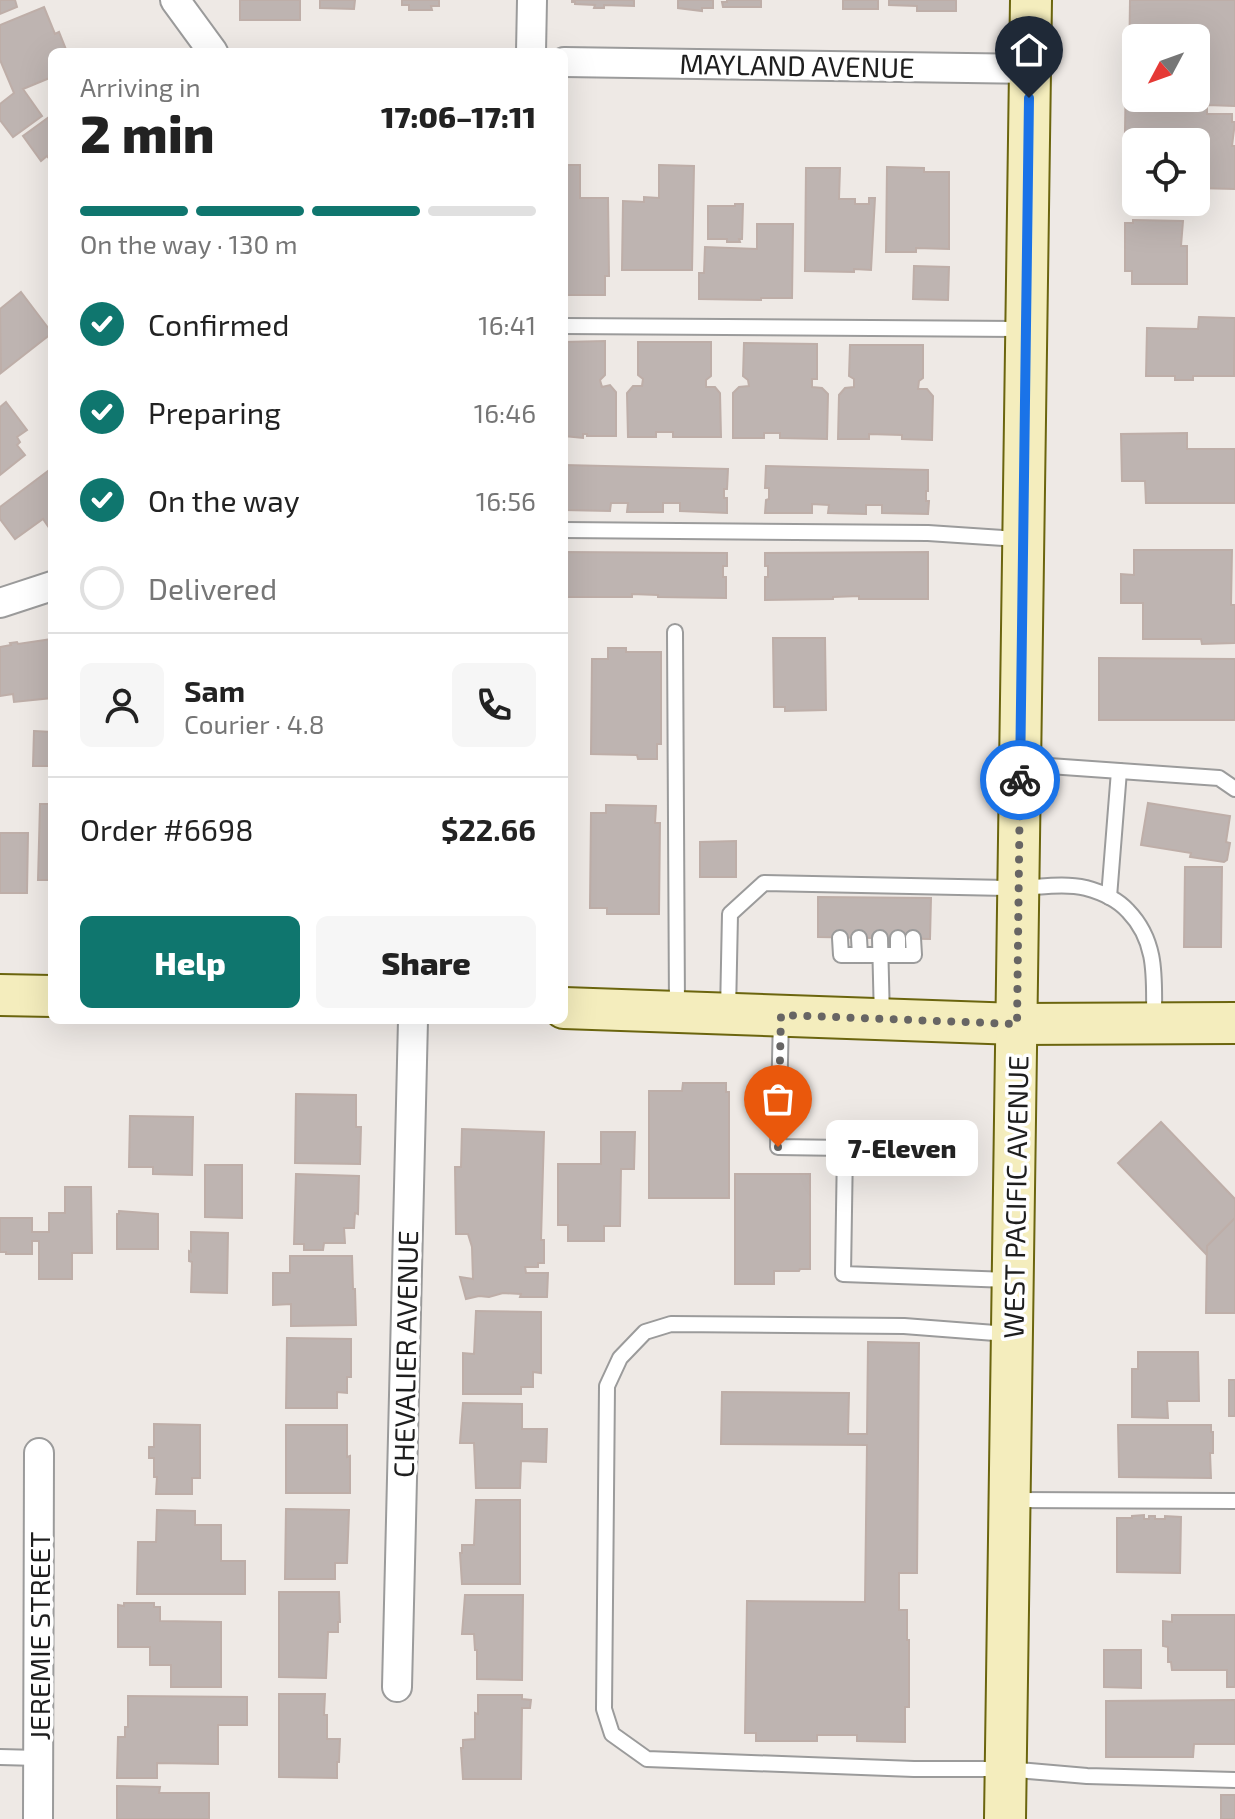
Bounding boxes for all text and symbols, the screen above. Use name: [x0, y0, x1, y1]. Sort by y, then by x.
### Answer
pin: [995, 16, 1063, 98]
north arrow: [1122, 24, 1210, 112]
map controls: [1122, 24, 1210, 216]
icon: home: [1007, 28, 1051, 72]
street label: MAYLAND AVENUE: [679, 46, 915, 84]
text: Arriving in: [80, 71, 201, 102]
text: 17:06–17:11: [381, 98, 536, 134]
text: 2 min: [80, 101, 215, 163]
button: locate: [1122, 128, 1210, 216]
text: On the way · 130 m: [80, 228, 298, 259]
icon: check: [80, 302, 124, 346]
text: Confirmed: [148, 306, 289, 342]
text: 16:41: [478, 309, 536, 340]
icon: check: [80, 390, 124, 434]
text: Preparing: [148, 394, 281, 430]
text: 16:46: [474, 397, 536, 428]
icon: check: [80, 478, 124, 522]
text: On the way: [148, 482, 300, 518]
text: 16:56: [476, 485, 536, 516]
text: Delivered: [148, 570, 277, 606]
button: person: [80, 663, 164, 747]
button: phone: [452, 663, 536, 747]
text: Sam: [184, 672, 245, 708]
text: Courier · 4.8: [184, 708, 325, 739]
courier: [980, 740, 1060, 820]
icon: bike: [998, 758, 1042, 802]
text: Order #6698: [80, 811, 253, 847]
text: $22.66: [441, 811, 536, 847]
button: Help: [80, 916, 300, 1008]
button: Share: [316, 916, 536, 1008]
street label: WEST PACIFIC AVENUE: [996, 1055, 1034, 1339]
pin: [744, 1065, 812, 1147]
icon: bag: [756, 1077, 800, 1121]
callout: 7-Eleven: [826, 1119, 978, 1175]
text: 7-Eleven: [848, 1132, 956, 1163]
street label: CHEVALIER AVENUE: [386, 1230, 424, 1478]
street label: JEREMIE STREET: [22, 1532, 56, 1740]

